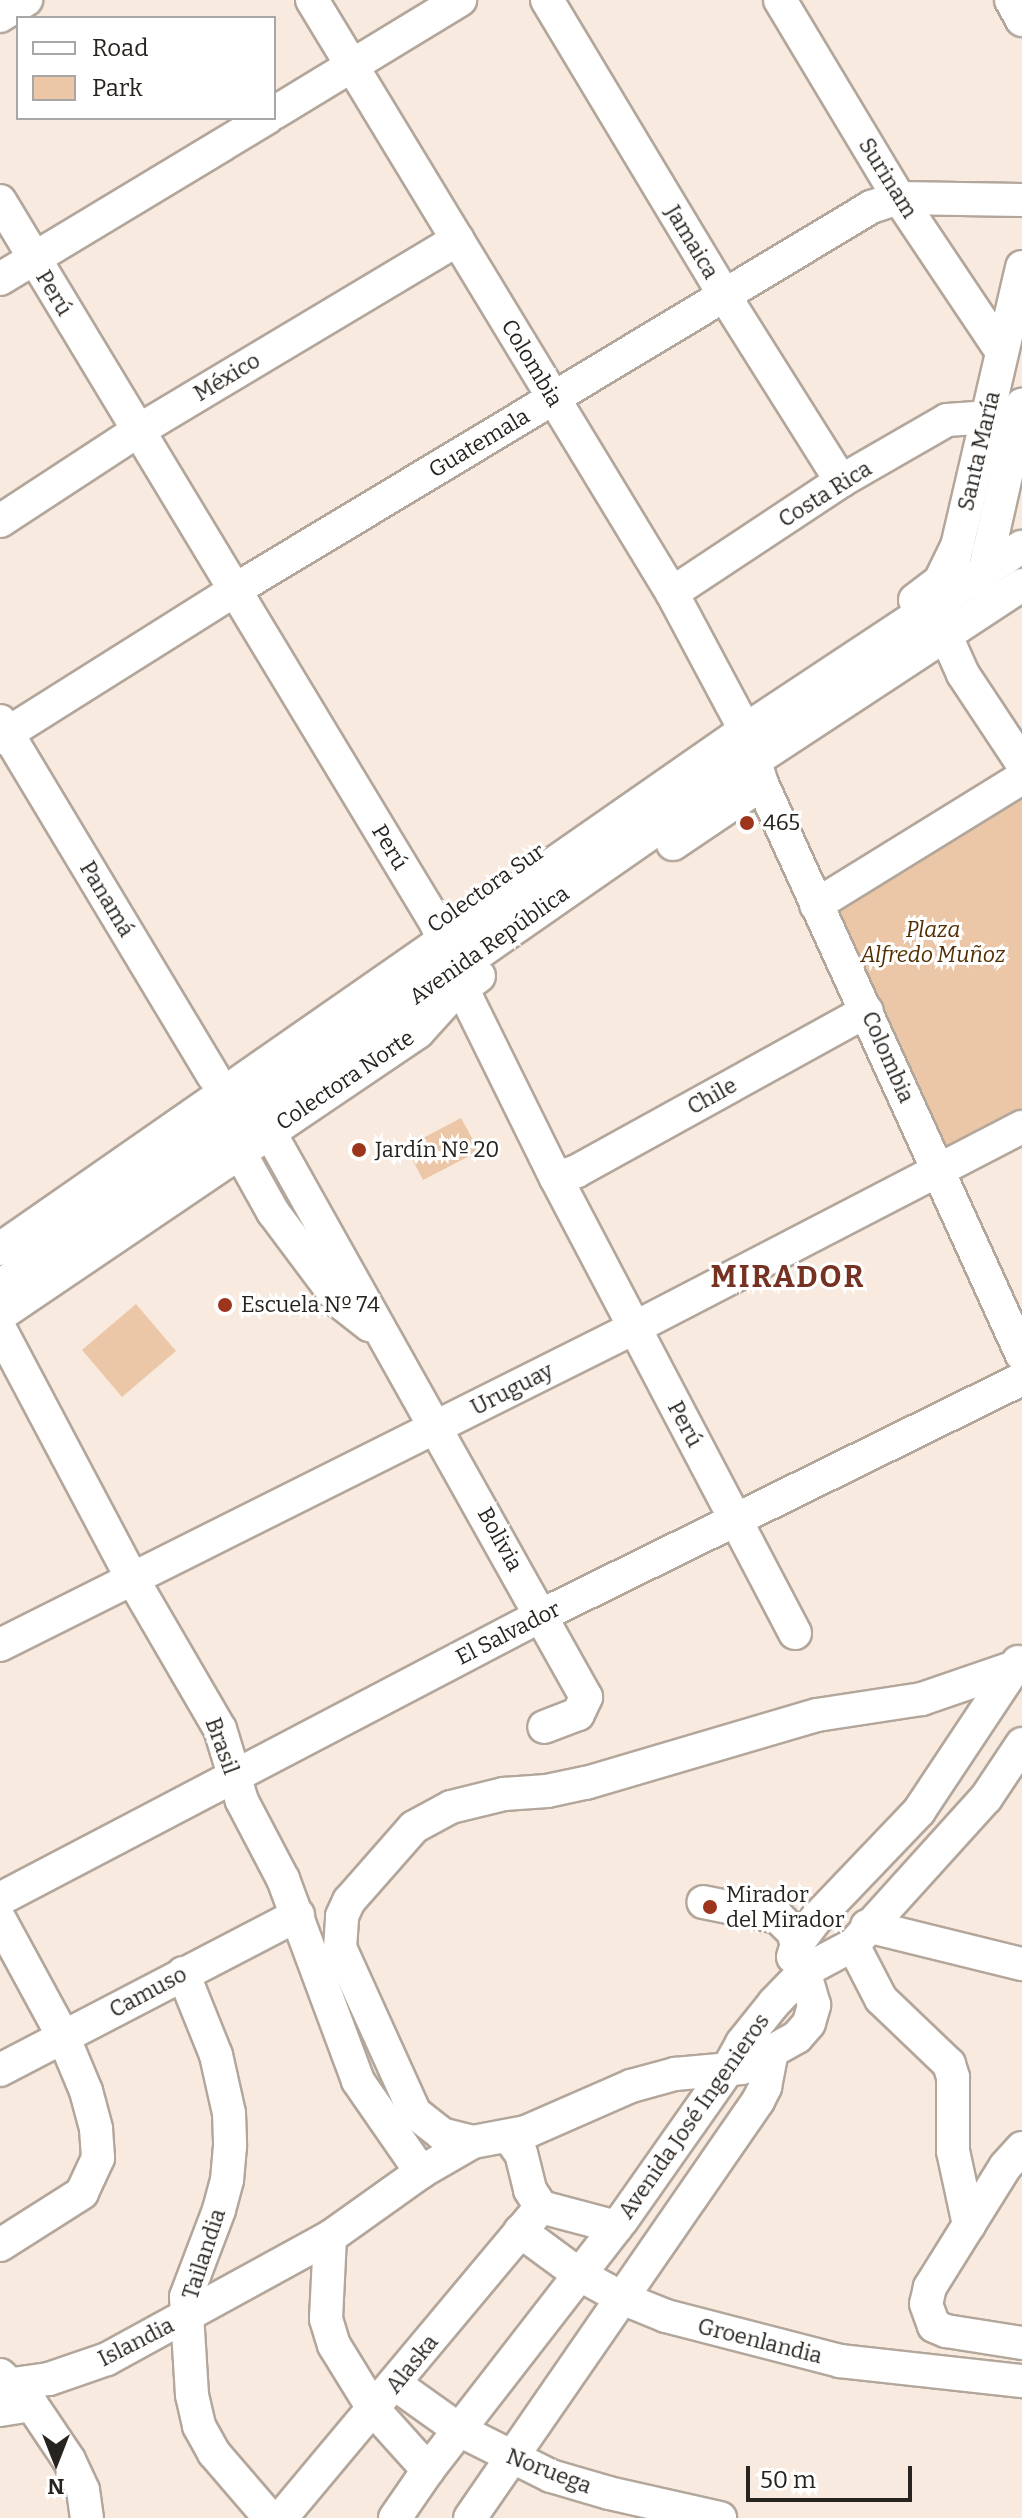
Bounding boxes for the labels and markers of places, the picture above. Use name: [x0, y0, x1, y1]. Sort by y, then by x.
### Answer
place label: 465: [763, 810, 800, 836]
marker: 465: [738, 814, 756, 832]
place label: Jardín Nº 20: [375, 1137, 499, 1163]
marker: Jardín Nº 20: [350, 1141, 368, 1159]
place label: Escuela Nº 74: [241, 1292, 380, 1318]
marker: Escuela Nº 74: [216, 1296, 234, 1314]
place label: Mirador del Mirador: [726, 1881, 844, 1932]
marker: Mirador del Mirador: [701, 1898, 719, 1916]

